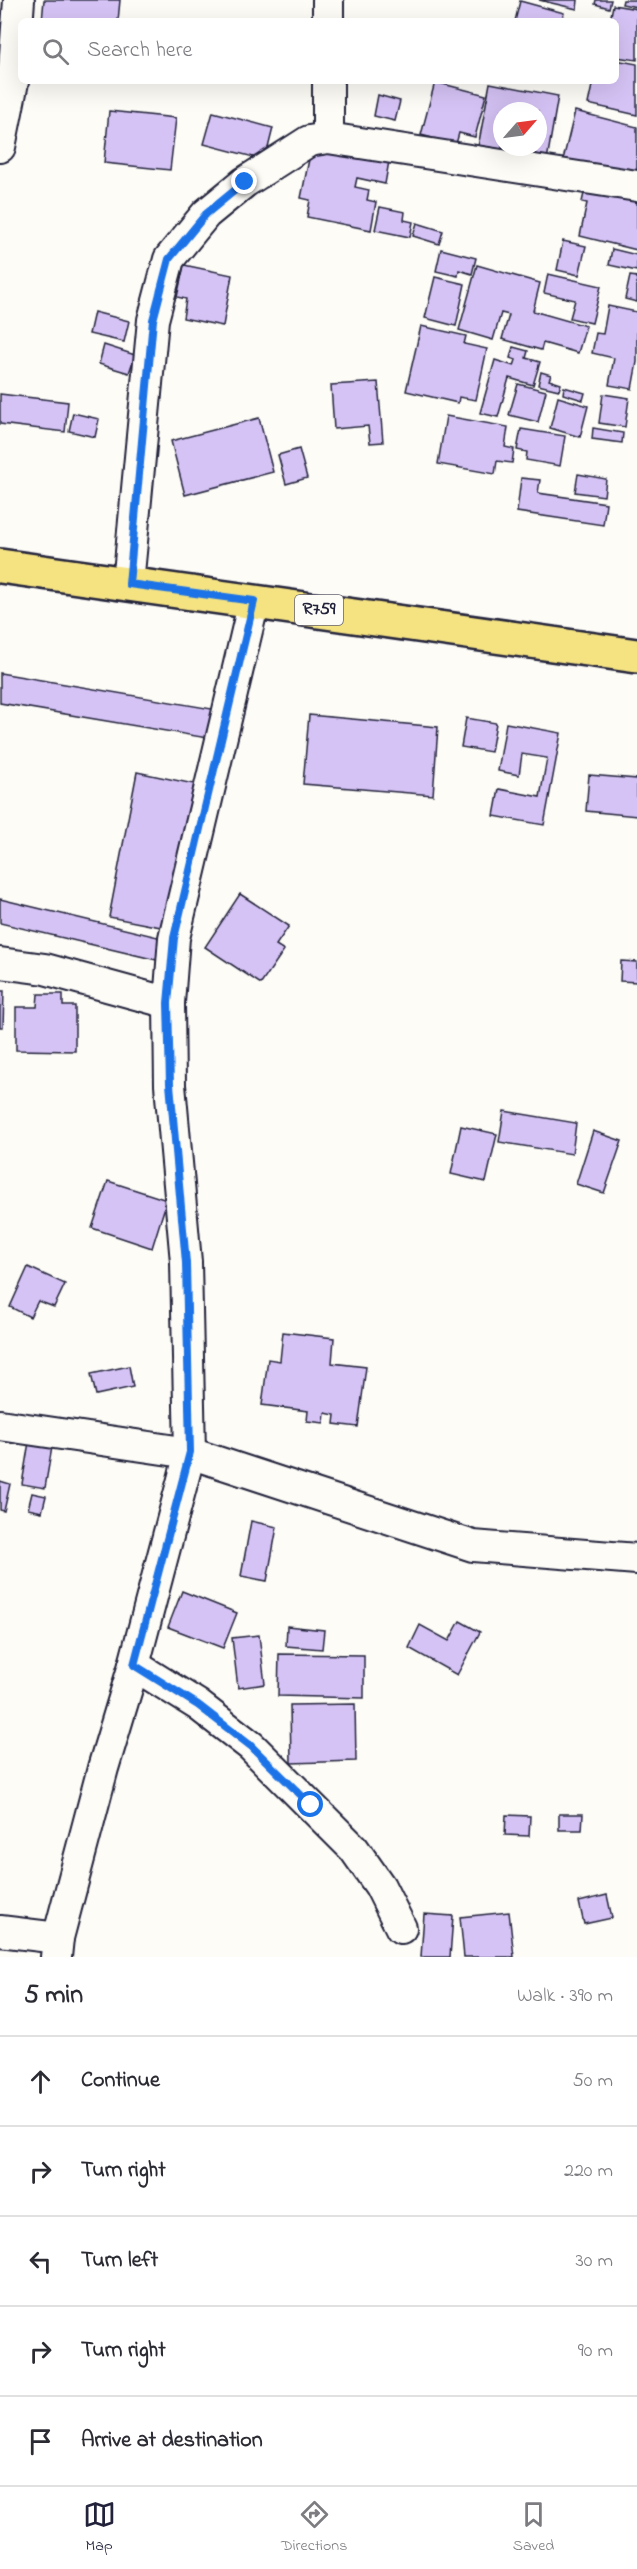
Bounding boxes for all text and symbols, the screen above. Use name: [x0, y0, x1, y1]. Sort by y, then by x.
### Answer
search box: [18, 18, 619, 84]
icon: search: [39, 35, 72, 68]
text: Search here: [87, 35, 192, 67]
north arrow: [493, 102, 547, 156]
route end: [231, 168, 257, 194]
road number: R759: [295, 595, 343, 625]
route start: [297, 1791, 323, 1817]
text: 5 min: [24, 1977, 83, 2015]
text: Walk · 390 m: [517, 1982, 613, 2011]
icon: ahead: [24, 2065, 57, 2098]
text: Continue: [81, 2065, 160, 2097]
text: 50 m: [572, 2067, 613, 2096]
icon: right: [24, 2155, 57, 2188]
text: Turn right: [81, 2155, 166, 2187]
text: 220 m: [564, 2157, 613, 2186]
icon: left: [24, 2245, 57, 2278]
text: Turn left: [81, 2245, 158, 2277]
text: 30 m: [576, 2247, 613, 2276]
icon: right: [24, 2335, 57, 2368]
text: Turn right: [81, 2335, 166, 2367]
text: 90 m: [578, 2337, 613, 2366]
icon: arrive: [24, 2425, 57, 2458]
text: Arrive at destination: [81, 2425, 263, 2457]
tab: Map: [83, 2498, 116, 2558]
tab: Directions: [281, 2498, 347, 2558]
tab: Saved: [513, 2498, 554, 2558]

